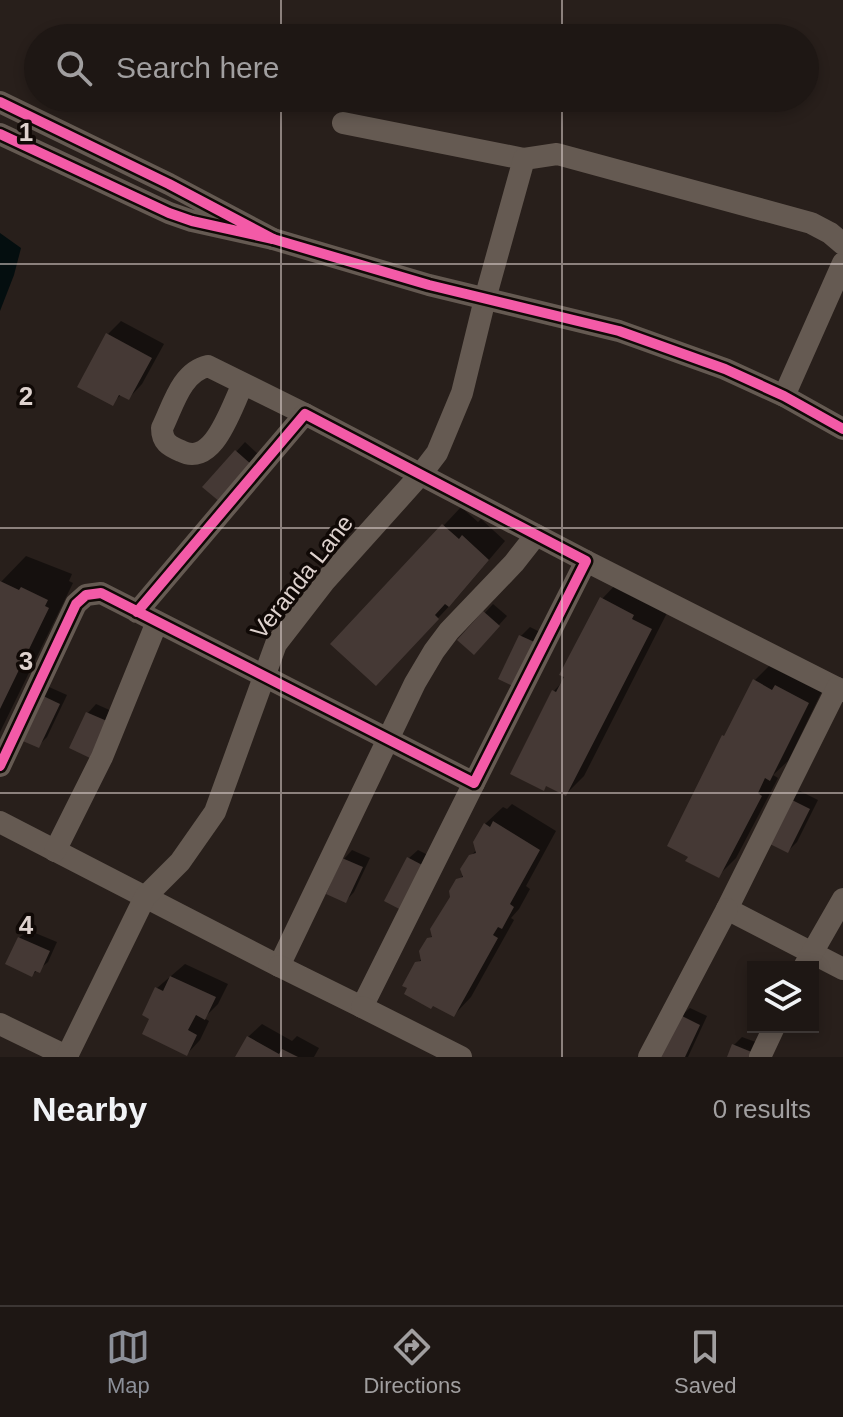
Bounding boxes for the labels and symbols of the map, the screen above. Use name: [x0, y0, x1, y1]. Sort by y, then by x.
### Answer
text: 1: [19, 117, 33, 147]
text: 2: [19, 381, 33, 411]
street label: Veranda Lane: [245, 509, 358, 644]
text: 3: [19, 646, 33, 676]
text: 4: [19, 910, 34, 940]

